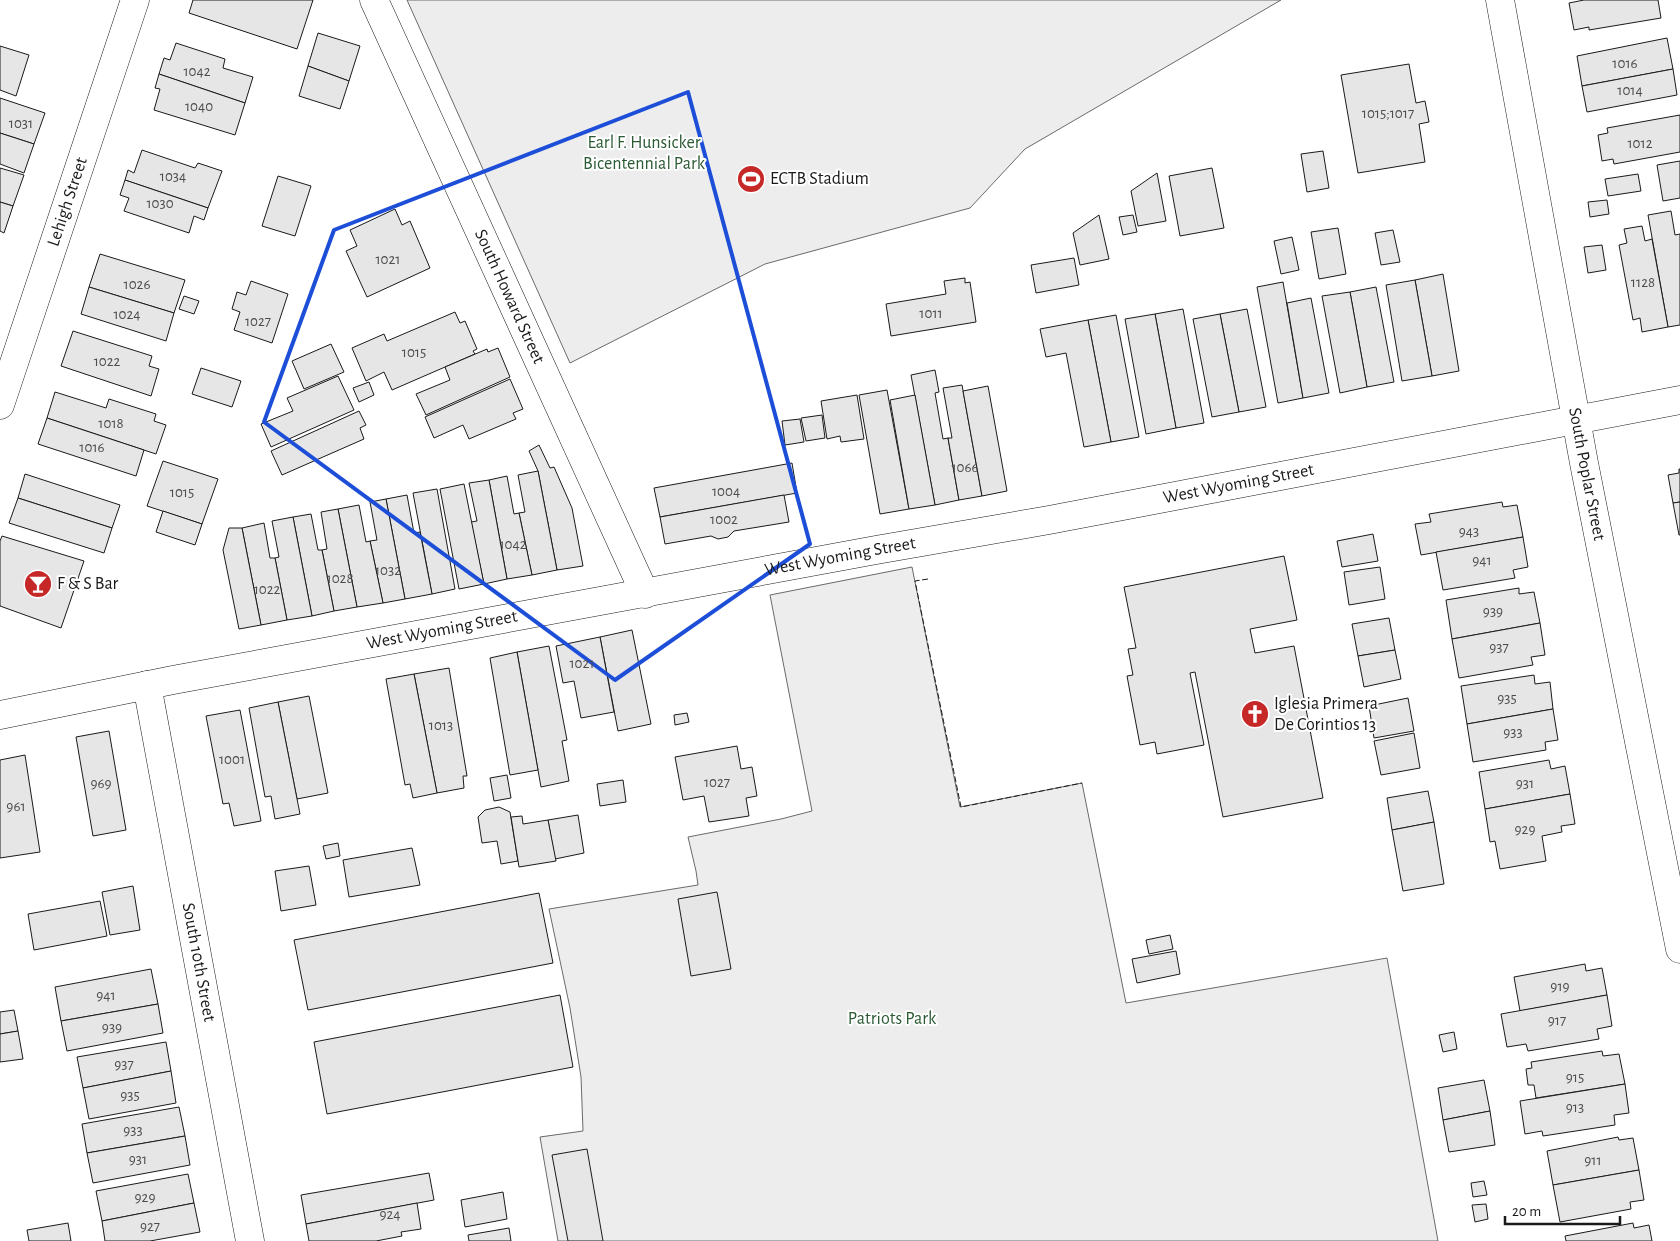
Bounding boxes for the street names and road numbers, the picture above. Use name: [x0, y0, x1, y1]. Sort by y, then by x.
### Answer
street label: Lehigh Street: [44, 155, 91, 249]
street label: South Howard Street: [471, 227, 548, 367]
street label: South Poplar Street: [1565, 406, 1608, 542]
street label: West Wyoming Street: [1162, 461, 1316, 507]
street label: West Wyoming Street: [763, 534, 917, 579]
street label: West Wyoming Street: [365, 607, 519, 653]
street label: South 10th Street: [179, 901, 218, 1023]

